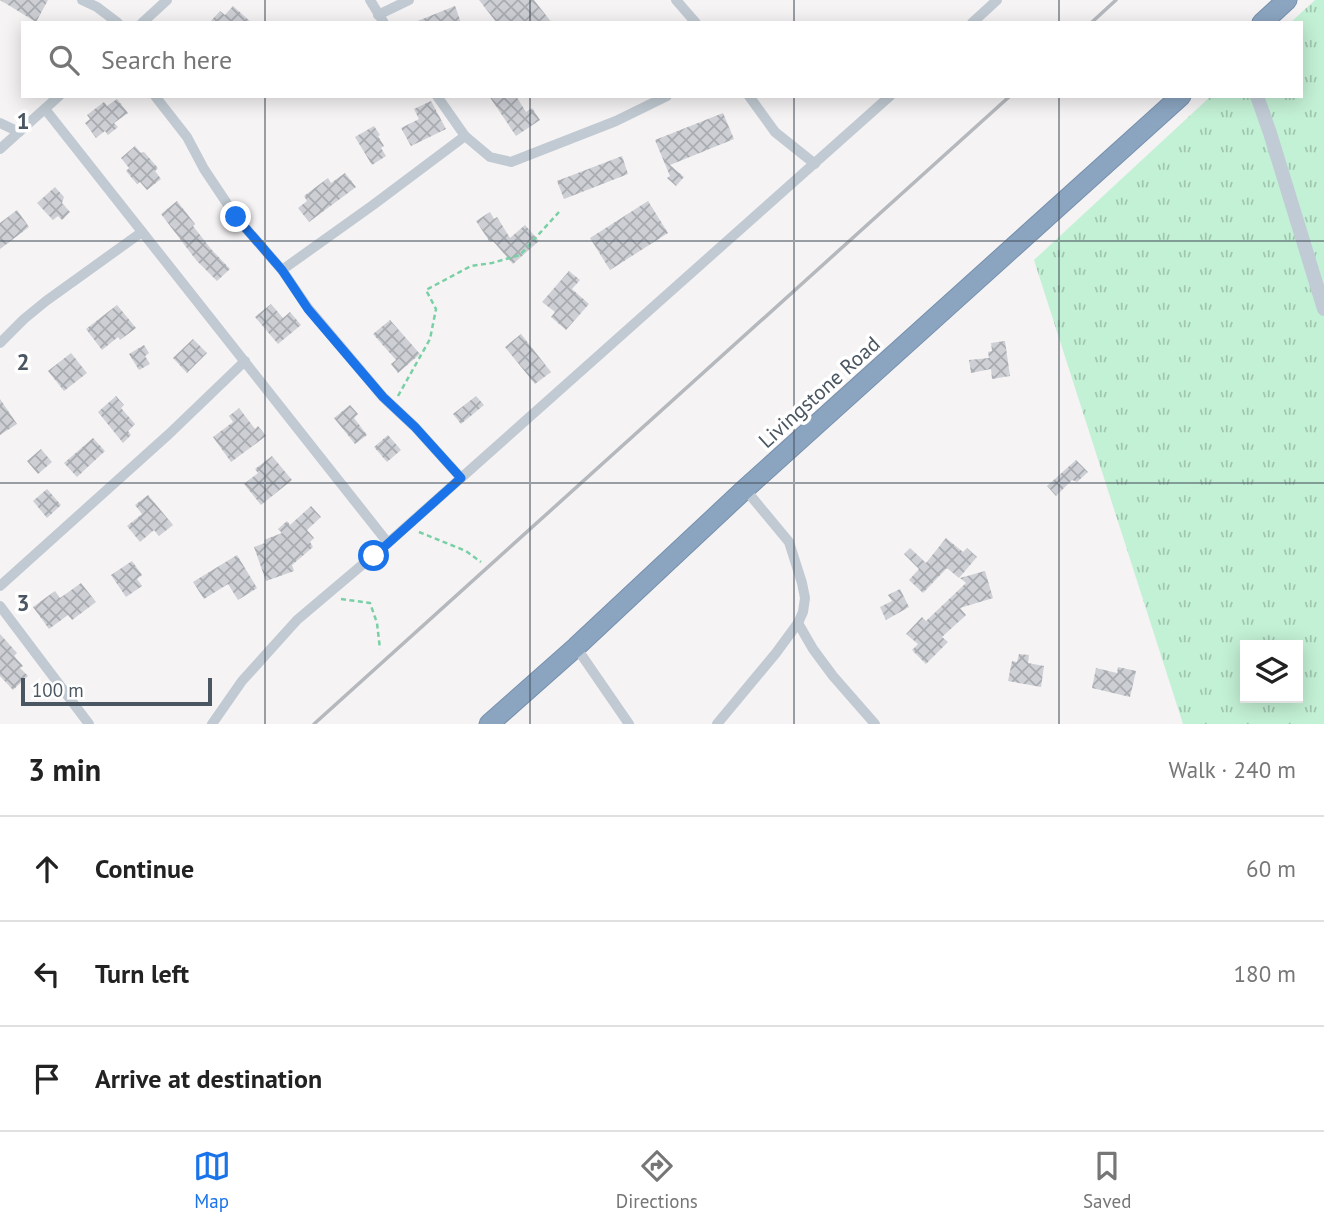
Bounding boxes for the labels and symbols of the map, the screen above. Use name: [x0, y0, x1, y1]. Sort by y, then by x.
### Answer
text: 1: [16, 106, 30, 135]
route end: [220, 201, 251, 232]
street label: Livingstone Road: [753, 330, 885, 454]
text: 2: [16, 347, 30, 376]
route start: [358, 540, 389, 571]
text: 3: [16, 588, 30, 617]
scale bar: [21, 675, 212, 707]

